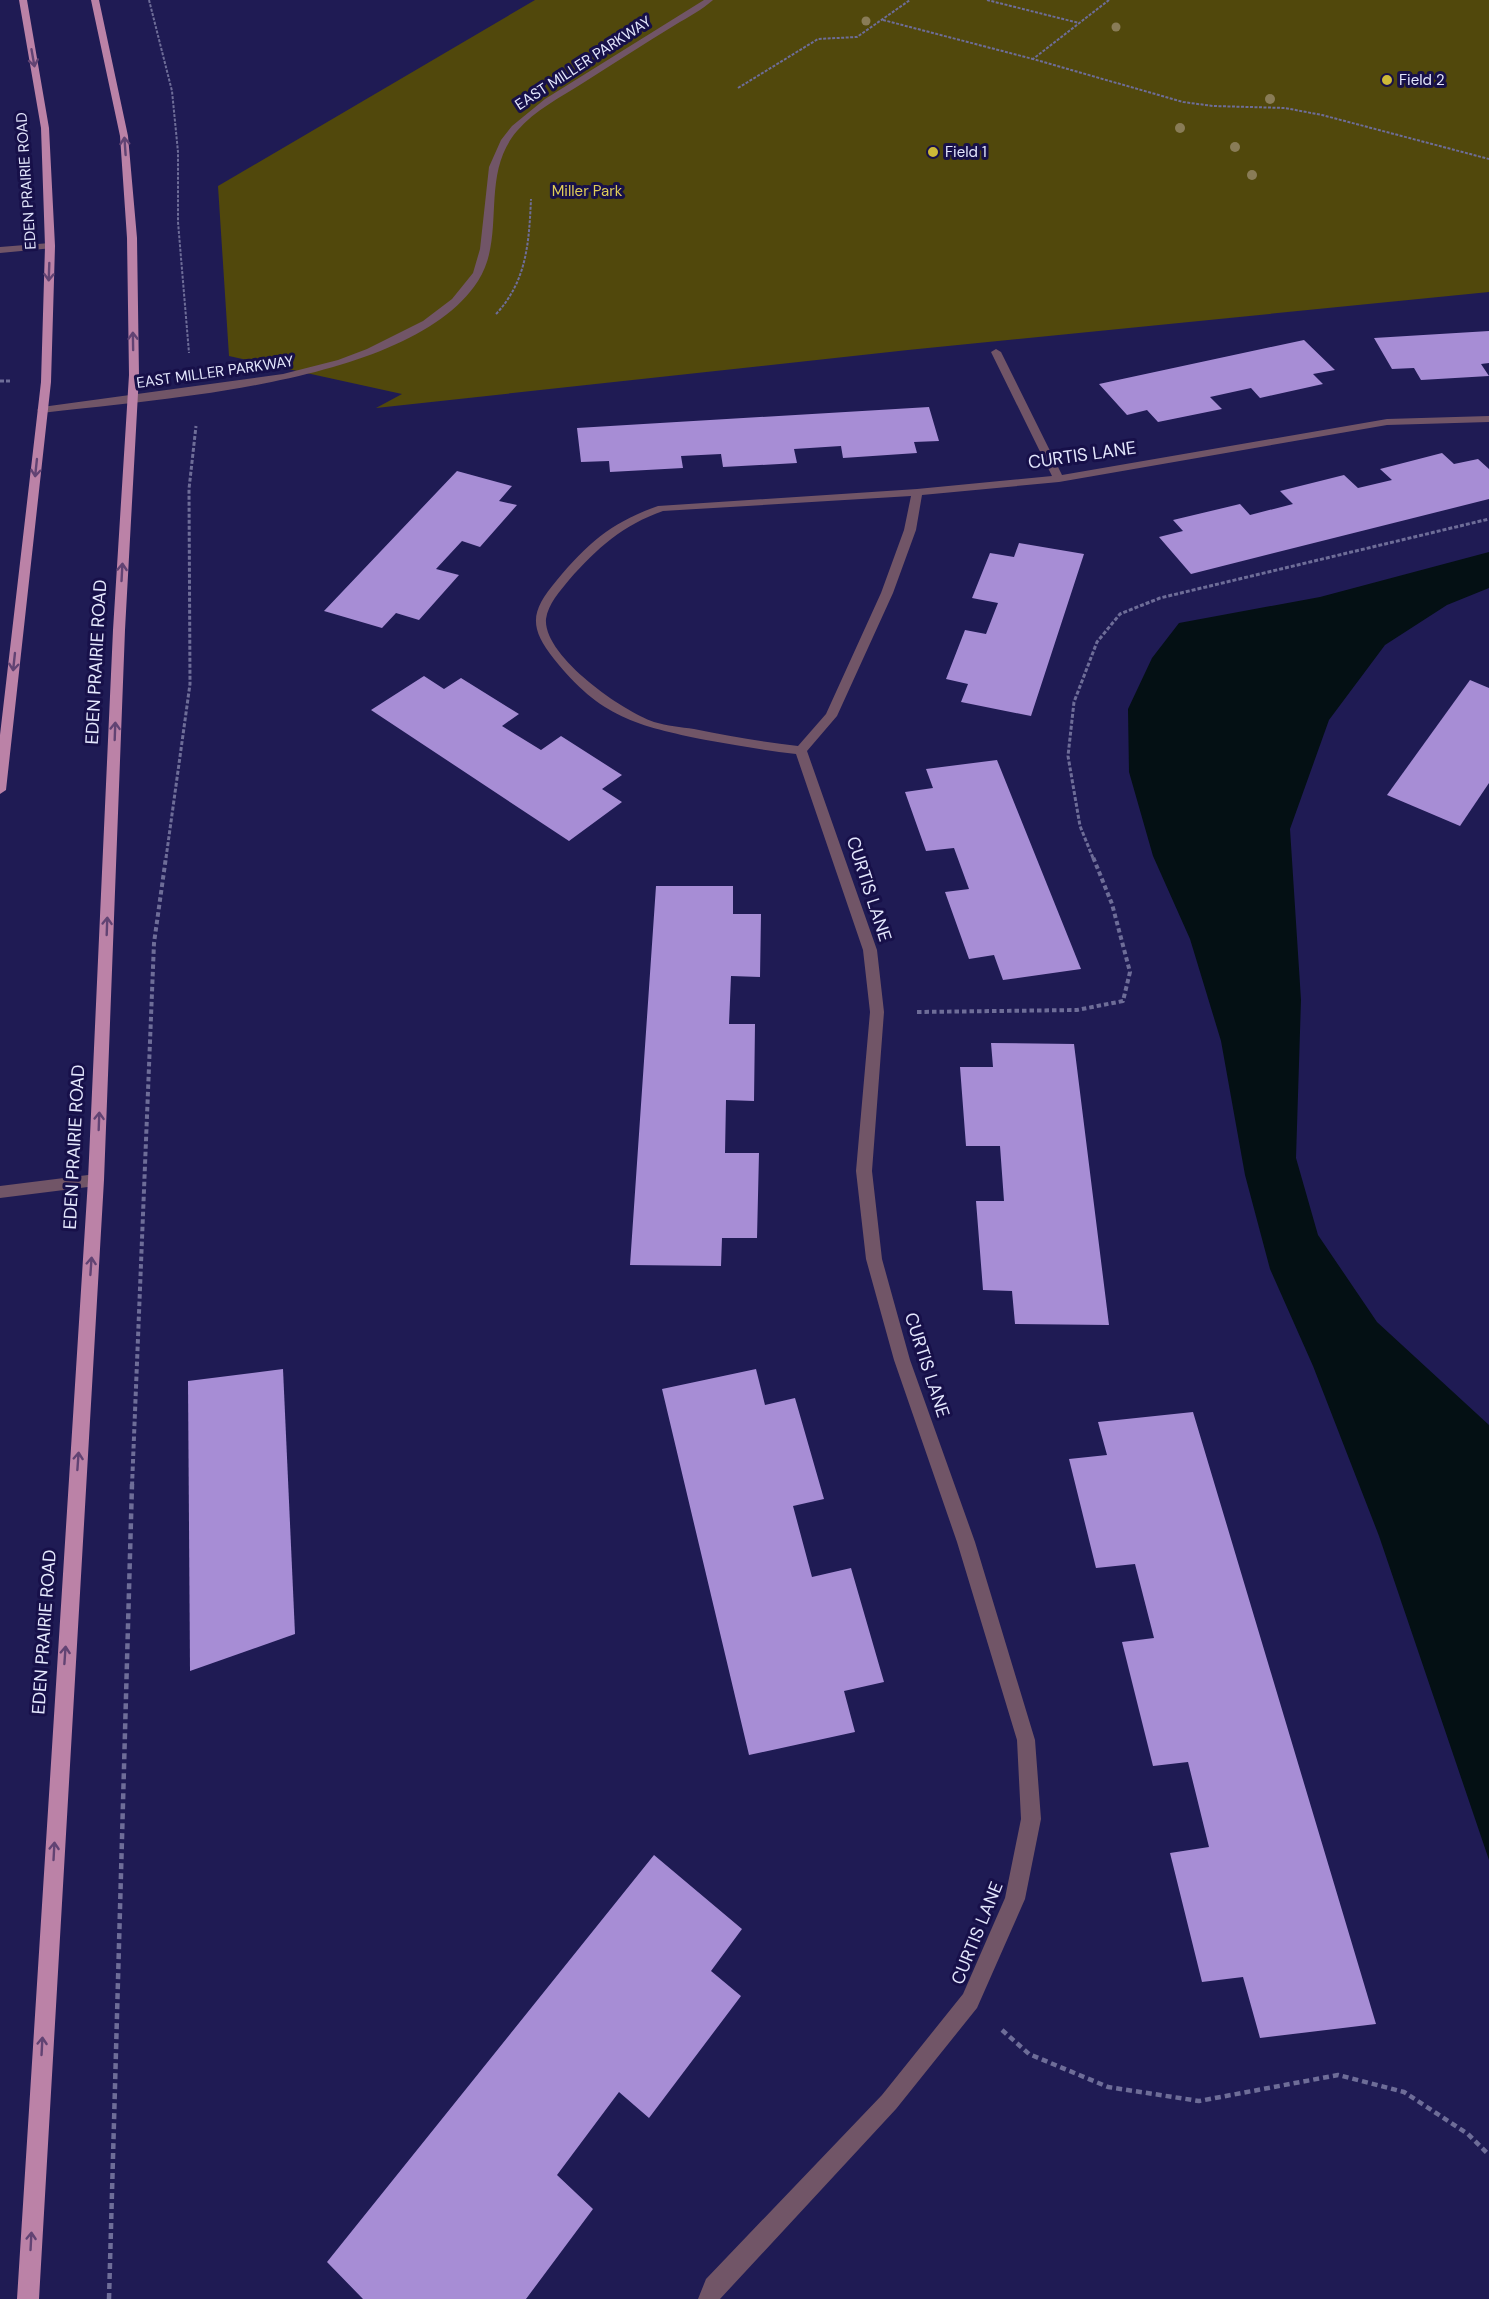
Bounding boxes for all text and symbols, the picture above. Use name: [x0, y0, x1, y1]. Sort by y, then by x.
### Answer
street label: EAST MILLER PARKWAY: [511, 11, 655, 115]
one-way arrow: [27, 47, 38, 67]
place label: Field 2: [1399, 70, 1445, 90]
marker: Field 2: [1380, 73, 1394, 87]
street label: EDEN PRAIRIE ROAD: [11, 112, 41, 250]
one-way arrow: [119, 137, 130, 157]
place label: Field 1: [945, 142, 987, 162]
marker: Field 1: [926, 145, 940, 159]
park label: Miller Park: [552, 181, 623, 201]
one-way arrow: [44, 262, 55, 282]
one-way arrow: [127, 332, 139, 352]
street label: EAST MILLER PARKWAY: [135, 351, 295, 393]
street label: CURTIS LANE: [1026, 436, 1138, 474]
one-way arrow: [30, 457, 41, 477]
one-way arrow: [117, 562, 128, 582]
street label: EDEN PRAIRIE ROAD: [80, 579, 112, 745]
one-way arrow: [9, 651, 20, 671]
one-way arrow: [109, 722, 120, 742]
street label: CURTIS LANE: [841, 833, 897, 945]
one-way arrow: [101, 917, 112, 937]
street label: EDEN PRAIRIE ROAD: [58, 1064, 90, 1230]
one-way arrow: [93, 1112, 104, 1132]
one-way arrow: [85, 1257, 96, 1277]
street label: CURTIS LANE: [899, 1309, 955, 1421]
one-way arrow: [73, 1451, 84, 1471]
street label: EDEN PRAIRIE ROAD: [26, 1549, 62, 1715]
one-way arrow: [60, 1646, 71, 1666]
one-way arrow: [48, 1842, 59, 1862]
street label: CURTIS LANE: [945, 1878, 1009, 1988]
one-way arrow: [37, 2036, 48, 2056]
one-way arrow: [26, 2231, 37, 2251]

